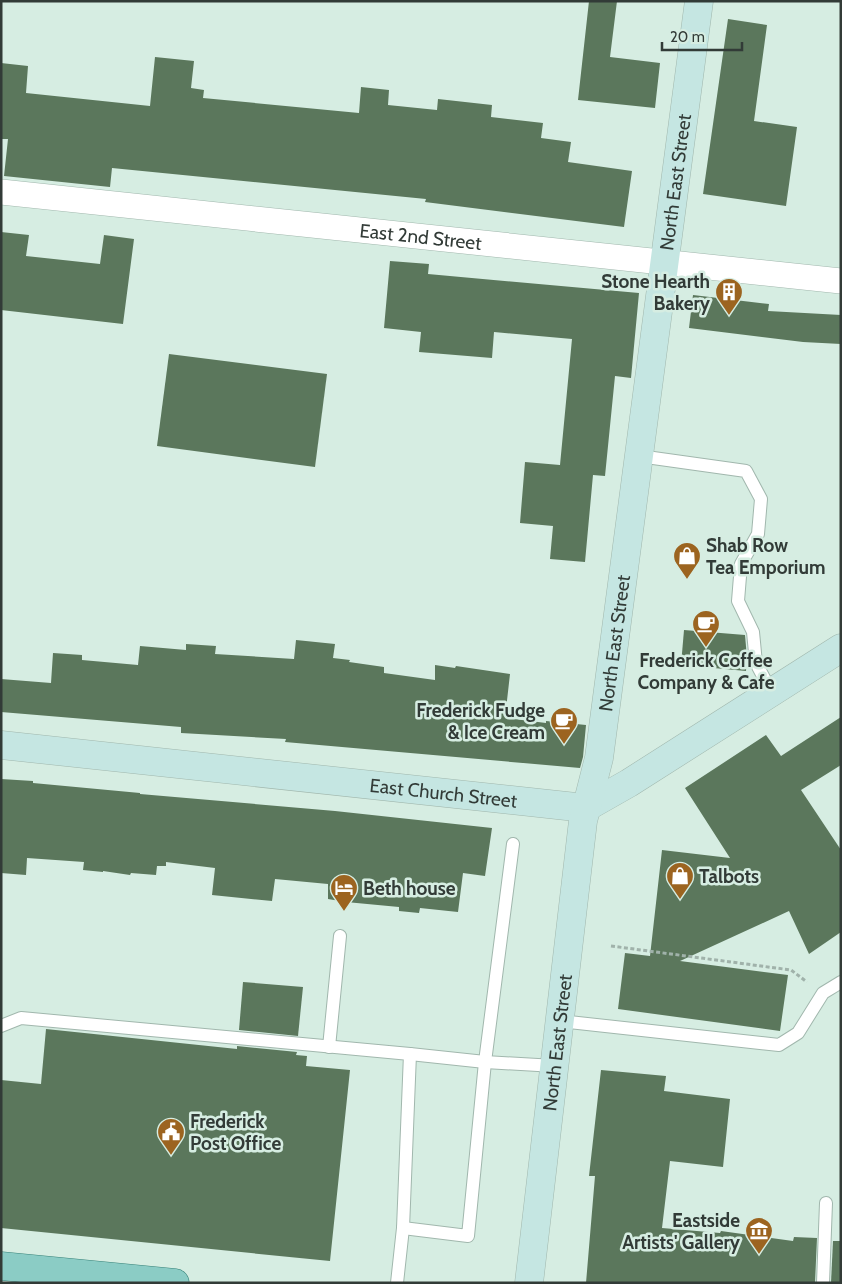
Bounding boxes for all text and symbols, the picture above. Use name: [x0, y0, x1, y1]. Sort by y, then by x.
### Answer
scale bar: [662, 20, 742, 52]
text: 20 m: [670, 28, 705, 46]
street label: North East Street: [655, 112, 696, 252]
street label: East 2nd Street: [359, 219, 483, 254]
place label: Stone Hearth Bakery: [601, 270, 711, 315]
building icon: Stone Hearth Bakery: [714, 277, 744, 316]
place label: Shab Row Tea Emporium: [706, 534, 825, 579]
shop icon: Shab Row Tea Emporium: [672, 541, 702, 580]
street label: North East Street: [594, 573, 635, 713]
cafe icon: Frederick Coffee Company & Cafe: [691, 609, 721, 648]
place label: Frederick Coffee Company & Cafe: [638, 649, 775, 694]
place label: Frederick Fudge & Ice Cream: [416, 699, 545, 744]
cafe icon: Frederick Fudge & Ice Cream: [549, 706, 579, 745]
street label: East Church Street: [369, 773, 519, 812]
shop icon: Talbots: [665, 861, 695, 900]
place label: Talbots: [699, 865, 759, 888]
hotel icon: Beth house: [329, 873, 359, 912]
place label: Beth house: [363, 877, 456, 900]
street label: North East Street: [538, 972, 577, 1112]
place label: Frederick Post Office: [190, 1110, 281, 1155]
public building icon: Frederick Post Office: [156, 1117, 186, 1156]
place label: Eastside Artists' Gallery: [622, 1209, 741, 1254]
museum icon: Eastside Artists' Gallery: [744, 1216, 774, 1255]

